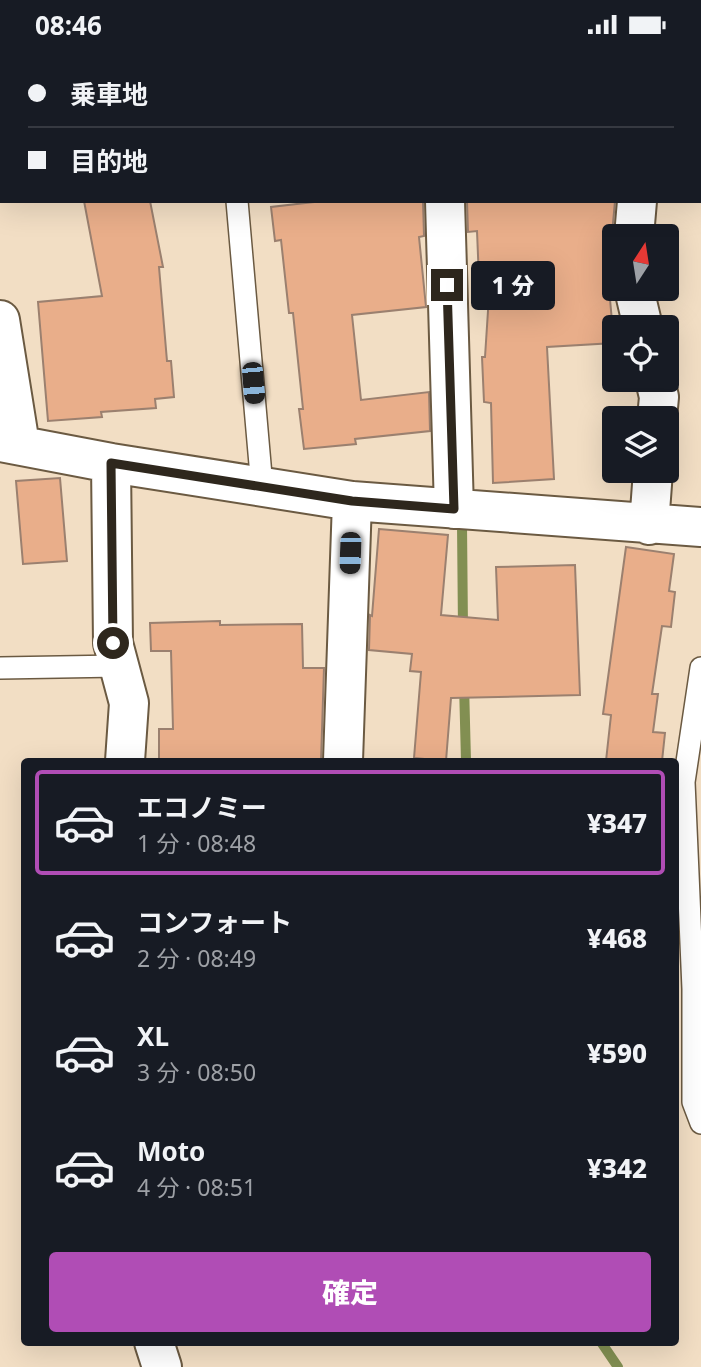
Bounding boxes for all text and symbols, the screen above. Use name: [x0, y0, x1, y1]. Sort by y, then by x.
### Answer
text: 08:46: [35, 7, 102, 43]
text: 乗車地: [70, 76, 148, 112]
text: 目的地: [70, 143, 148, 179]
north arrow: [602, 224, 679, 301]
map controls: [602, 224, 679, 483]
callout: 1 分: [472, 261, 556, 309]
route end: [431, 269, 463, 301]
text: 1 分: [492, 269, 534, 301]
button: locate: [602, 315, 679, 392]
car: [241, 361, 266, 405]
button: layers: [602, 406, 679, 483]
car: [339, 532, 362, 574]
route start: [97, 627, 129, 659]
text: エコノミー: [137, 789, 267, 825]
icon: car: [53, 791, 116, 854]
text: ¥347: [587, 805, 647, 841]
text: 1 分 · 08:48: [137, 827, 256, 859]
text: コンフォート: [137, 904, 292, 940]
icon: car: [53, 906, 116, 969]
text: ¥468: [587, 920, 647, 956]
text: 2 分 · 08:49: [137, 942, 256, 974]
text: XL: [137, 1018, 169, 1054]
icon: car: [53, 1021, 116, 1084]
text: ¥590: [587, 1035, 647, 1071]
text: 3 分 · 08:50: [137, 1056, 256, 1088]
text: Moto: [137, 1133, 205, 1169]
icon: car: [53, 1136, 116, 1199]
text: ¥342: [587, 1150, 647, 1186]
text: 4 分 · 08:51: [137, 1171, 256, 1203]
button: 確定: [49, 1252, 651, 1332]

